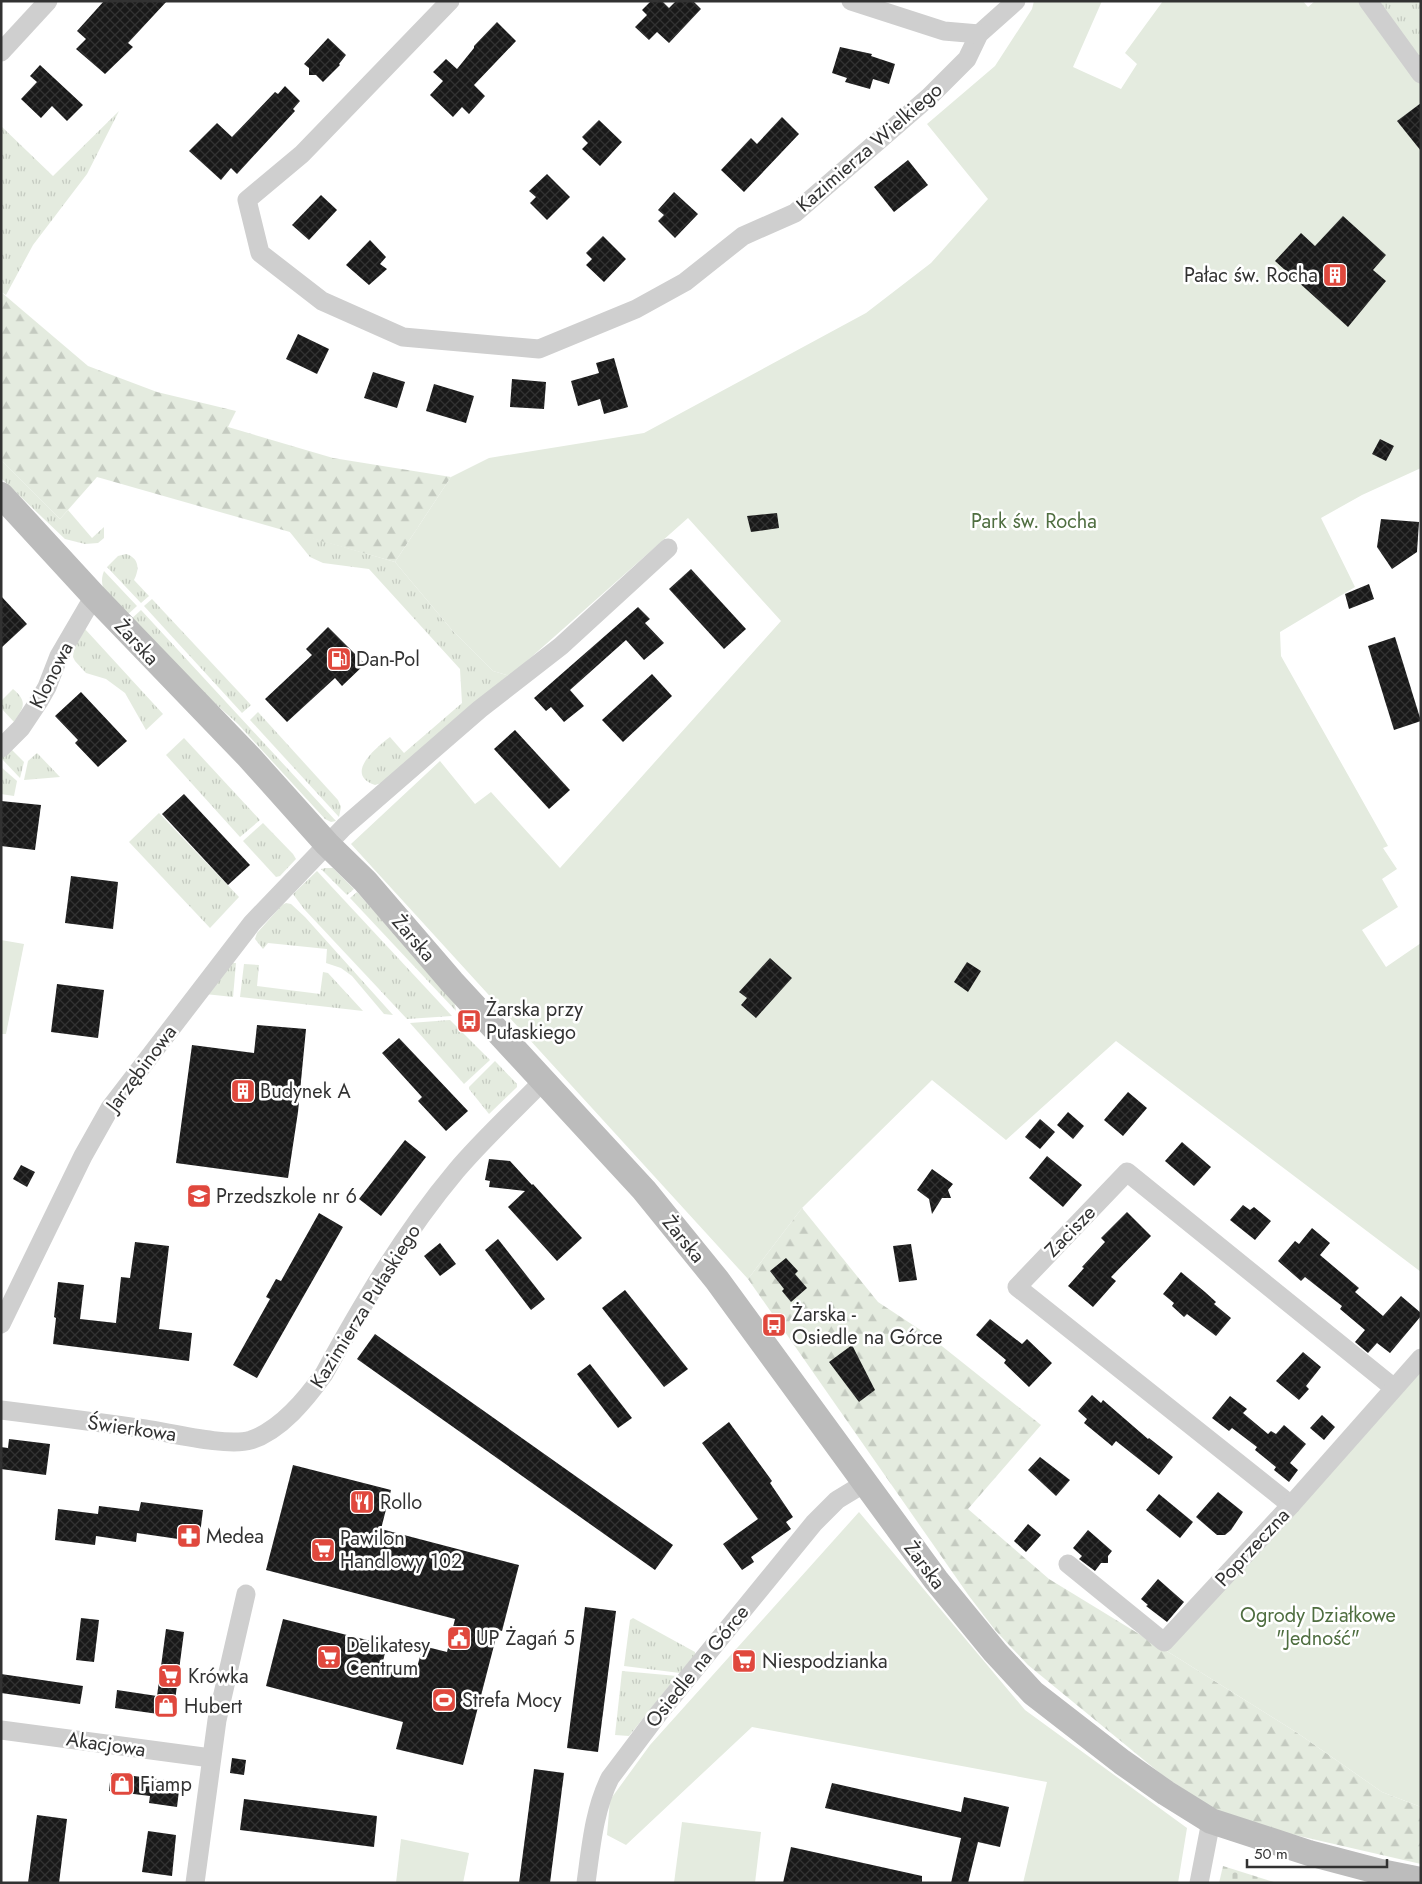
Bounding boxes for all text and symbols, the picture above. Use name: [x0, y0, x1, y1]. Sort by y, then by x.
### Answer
street label: Kazimierza Wielkiego: [790, 76, 949, 219]
place label: Pałac św. Rocha: [1184, 261, 1318, 290]
building icon: Pałac św. Rocha: [1322, 262, 1348, 288]
park label: Park św. Rocha: [971, 507, 1097, 536]
street label: Żarska: [108, 613, 166, 672]
street label: Klonowa: [22, 637, 81, 714]
place label: Dan-Pol: [356, 645, 420, 674]
fuel station icon: Dan-Pol: [326, 646, 352, 672]
street label: Żarska: [385, 908, 442, 968]
place label: Żarska przy Pułaskiego: [486, 995, 583, 1047]
bus stop icon: Żarska przy Pułaskiego: [456, 1008, 482, 1034]
street label: Jarzębinowa: [97, 1019, 184, 1120]
place label: Budynek A: [260, 1077, 351, 1106]
building icon: Budynek A: [230, 1078, 256, 1104]
place label: Przedszkole nr 6: [216, 1182, 357, 1211]
school or university icon: Przedszkole nr 6: [186, 1183, 212, 1209]
street label: Zacisze: [1038, 1199, 1103, 1264]
street label: Żarska: [655, 1209, 712, 1269]
street label: Kazimierza Pułaskiego: [303, 1219, 428, 1394]
place label: Żarska - Osiedle na Górce: [792, 1300, 943, 1352]
bus stop icon: Żarska - Osiedle na Górce: [761, 1312, 787, 1338]
street label: Świerkowa: [86, 1408, 178, 1449]
place label: Rollo: [380, 1488, 422, 1517]
restaurant icon: Rollo: [349, 1489, 375, 1515]
street label: Poprzeczna: [1208, 1502, 1296, 1593]
place label: Medea: [206, 1522, 264, 1551]
pharmacy icon: Medea: [176, 1523, 202, 1549]
place label: Pawilon Handlowy 102: [340, 1524, 462, 1576]
street label: Żarska: [897, 1535, 952, 1596]
supermarket icon: Pawilon Handlowy 102: [310, 1537, 336, 1563]
street label: Osiedle na Górce: [639, 1599, 756, 1734]
park label: Ogrody Działkowe "Jedność": [1240, 1601, 1396, 1653]
place label: UP Żagań 5: [476, 1624, 575, 1653]
public building icon: UP Żagań 5: [446, 1625, 472, 1651]
place label: Delikatesy Centrum: [346, 1631, 430, 1683]
supermarket icon: Delikatesy Centrum: [316, 1644, 342, 1670]
place label: Niespodzianka: [762, 1647, 888, 1676]
supermarket icon: Niespodzianka: [731, 1648, 757, 1674]
place label: Krówka: [188, 1662, 249, 1691]
supermarket icon: Krówka: [157, 1663, 183, 1689]
place label: Strefa Mocy: [462, 1686, 562, 1715]
sports icon: Strefa Mocy: [431, 1687, 457, 1713]
place label: Hubert: [184, 1692, 242, 1721]
shop icon: Hubert: [153, 1693, 179, 1719]
street label: Akacjowa: [64, 1725, 148, 1764]
place label: Fiamp: [140, 1770, 192, 1799]
shop icon: Fiamp: [109, 1771, 135, 1797]
scale bar: [1247, 1836, 1387, 1868]
text: 50 m: [1254, 1843, 1288, 1865]

